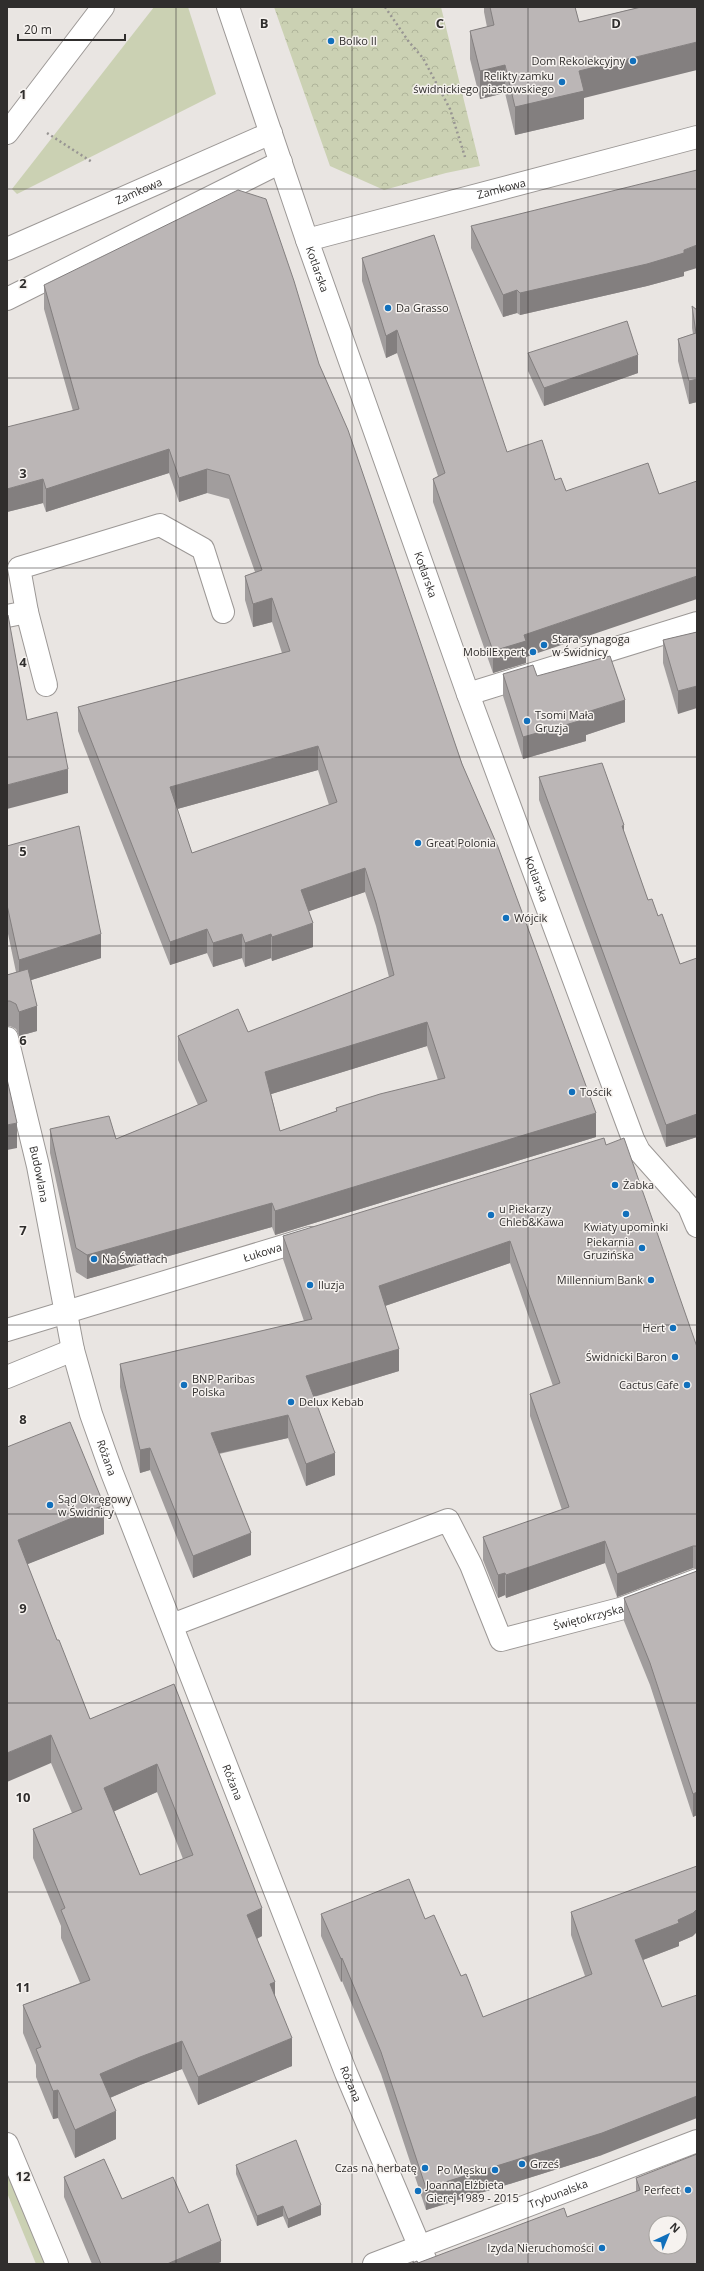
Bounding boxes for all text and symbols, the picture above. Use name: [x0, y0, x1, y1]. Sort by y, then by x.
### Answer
text: B: [260, 14, 269, 32]
text: C: [436, 14, 444, 32]
text: D: [611, 14, 621, 32]
scale bar: [18, 16, 125, 42]
text: 20 m: [24, 21, 52, 38]
place label: Bolko II: [339, 33, 377, 48]
marker: Bolko II: [326, 36, 336, 46]
place label: Dom Rekolekcyjny: [531, 53, 625, 68]
marker: Dom Rekolekcyjny: [628, 56, 638, 66]
place label: Relikty zamku świdnickiego piastowskiego: [413, 68, 554, 96]
marker: Relikty zamku świdnickiego piastowskiego: [557, 77, 567, 87]
text: 1: [19, 85, 27, 103]
street label: Zamkowa: [113, 174, 164, 207]
street label: Zamkowa: [475, 175, 527, 202]
street label: Kotlarska: [303, 244, 333, 294]
text: 2: [19, 274, 27, 292]
place label: Da Grasso: [396, 300, 449, 315]
marker: Da Grasso: [383, 303, 393, 313]
text: 3: [19, 464, 27, 482]
street label: Kotlarska: [411, 549, 441, 599]
place label: Stara synagoga w Świdnicy: [552, 631, 630, 659]
marker: Stara synagoga w Świdnicy: [539, 640, 549, 650]
place label: MobilExpert: [463, 644, 525, 659]
marker: MobilExpert: [528, 647, 538, 657]
text: 4: [19, 653, 27, 671]
place label: Tsomi Mała Gruzja: [535, 707, 594, 735]
marker: Tsomi Mała Gruzja: [522, 716, 532, 726]
place label: Great Polonia: [426, 835, 496, 850]
marker: Great Polonia: [413, 838, 423, 848]
text: 5: [19, 842, 27, 860]
street label: Kotlarska: [522, 854, 552, 904]
place label: Wójcik: [514, 910, 548, 925]
marker: Wójcik: [501, 913, 511, 923]
text: 6: [19, 1031, 27, 1049]
place label: Tościk: [580, 1084, 612, 1099]
marker: Tościk: [567, 1087, 577, 1097]
street label: Budowlana: [26, 1144, 53, 1204]
place label: Żabka: [623, 1177, 654, 1192]
marker: Żabka: [610, 1180, 620, 1190]
place label: u Piekarzy Chleb&Kawa: [499, 1201, 564, 1229]
marker: Kwiaty upominki: [621, 1209, 631, 1219]
marker: u Piekarzy Chleb&Kawa: [486, 1210, 496, 1220]
place label: Kwiaty upominki: [584, 1219, 668, 1234]
text: 7: [19, 1221, 27, 1239]
place label: Piekarnia Gruzińska: [583, 1234, 634, 1262]
street label: Łukowa: [241, 1239, 283, 1265]
marker: Piekarnia Gruzińska: [637, 1243, 647, 1253]
place label: Na Światłach: [102, 1251, 168, 1266]
marker: Na Światłach: [89, 1254, 99, 1264]
place label: Millennium Bank: [557, 1272, 643, 1287]
marker: Millennium Bank: [646, 1275, 656, 1285]
place label: Iluzja: [318, 1277, 345, 1292]
marker: Iluzja: [305, 1280, 315, 1290]
place label: Hert: [642, 1320, 665, 1335]
marker: Hert: [668, 1323, 678, 1333]
place label: Świdnicki Baron: [586, 1349, 667, 1364]
marker: Świdnicki Baron: [670, 1352, 680, 1362]
place label: BNP Paribas Polska: [192, 1371, 255, 1399]
place label: Cactus Cafe: [619, 1377, 679, 1392]
marker: BNP Paribas Polska: [179, 1380, 189, 1390]
marker: Cactus Cafe: [682, 1380, 692, 1390]
place label: Delux Kebab: [299, 1394, 364, 1409]
marker: Delux Kebab: [286, 1397, 296, 1407]
text: 8: [19, 1410, 27, 1428]
street label: Różana: [94, 1437, 120, 1478]
place label: Sąd Okręgowy w Świdnicy: [58, 1491, 132, 1519]
marker: Sąd Okręgowy w Świdnicy: [45, 1500, 55, 1510]
text: 9: [19, 1599, 27, 1617]
street label: Świętokrzyska: [552, 1600, 626, 1633]
street label: Różana: [219, 1762, 247, 1802]
text: 10: [16, 1788, 30, 1806]
text: 11: [16, 1978, 30, 1996]
street label: Różana: [337, 2064, 365, 2104]
place label: Grześ: [530, 2156, 559, 2171]
marker: Grześ: [517, 2159, 527, 2169]
place label: Czas na herbatę: [335, 2160, 417, 2175]
place label: Po Męsku: [437, 2162, 487, 2177]
marker: Czas na herbatę: [420, 2163, 430, 2173]
marker: Po Męsku: [490, 2165, 500, 2175]
text: 12: [16, 2167, 31, 2185]
street label: Trybunalska: [526, 2175, 590, 2212]
place label: Joanna Elżbieta Gierej 1989 - 2015: [425, 2177, 519, 2205]
place label: Perfect: [644, 2182, 680, 2197]
marker: Perfect: [683, 2185, 693, 2195]
marker: Joanna Elżbieta Gierej 1989 - 2015: [413, 2186, 423, 2196]
north arrow: [648, 2215, 688, 2255]
text: N: [667, 2219, 684, 2236]
place label: Izyda Nieruchomości: [487, 2240, 594, 2255]
marker: Izyda Nieruchomości: [597, 2243, 607, 2253]

